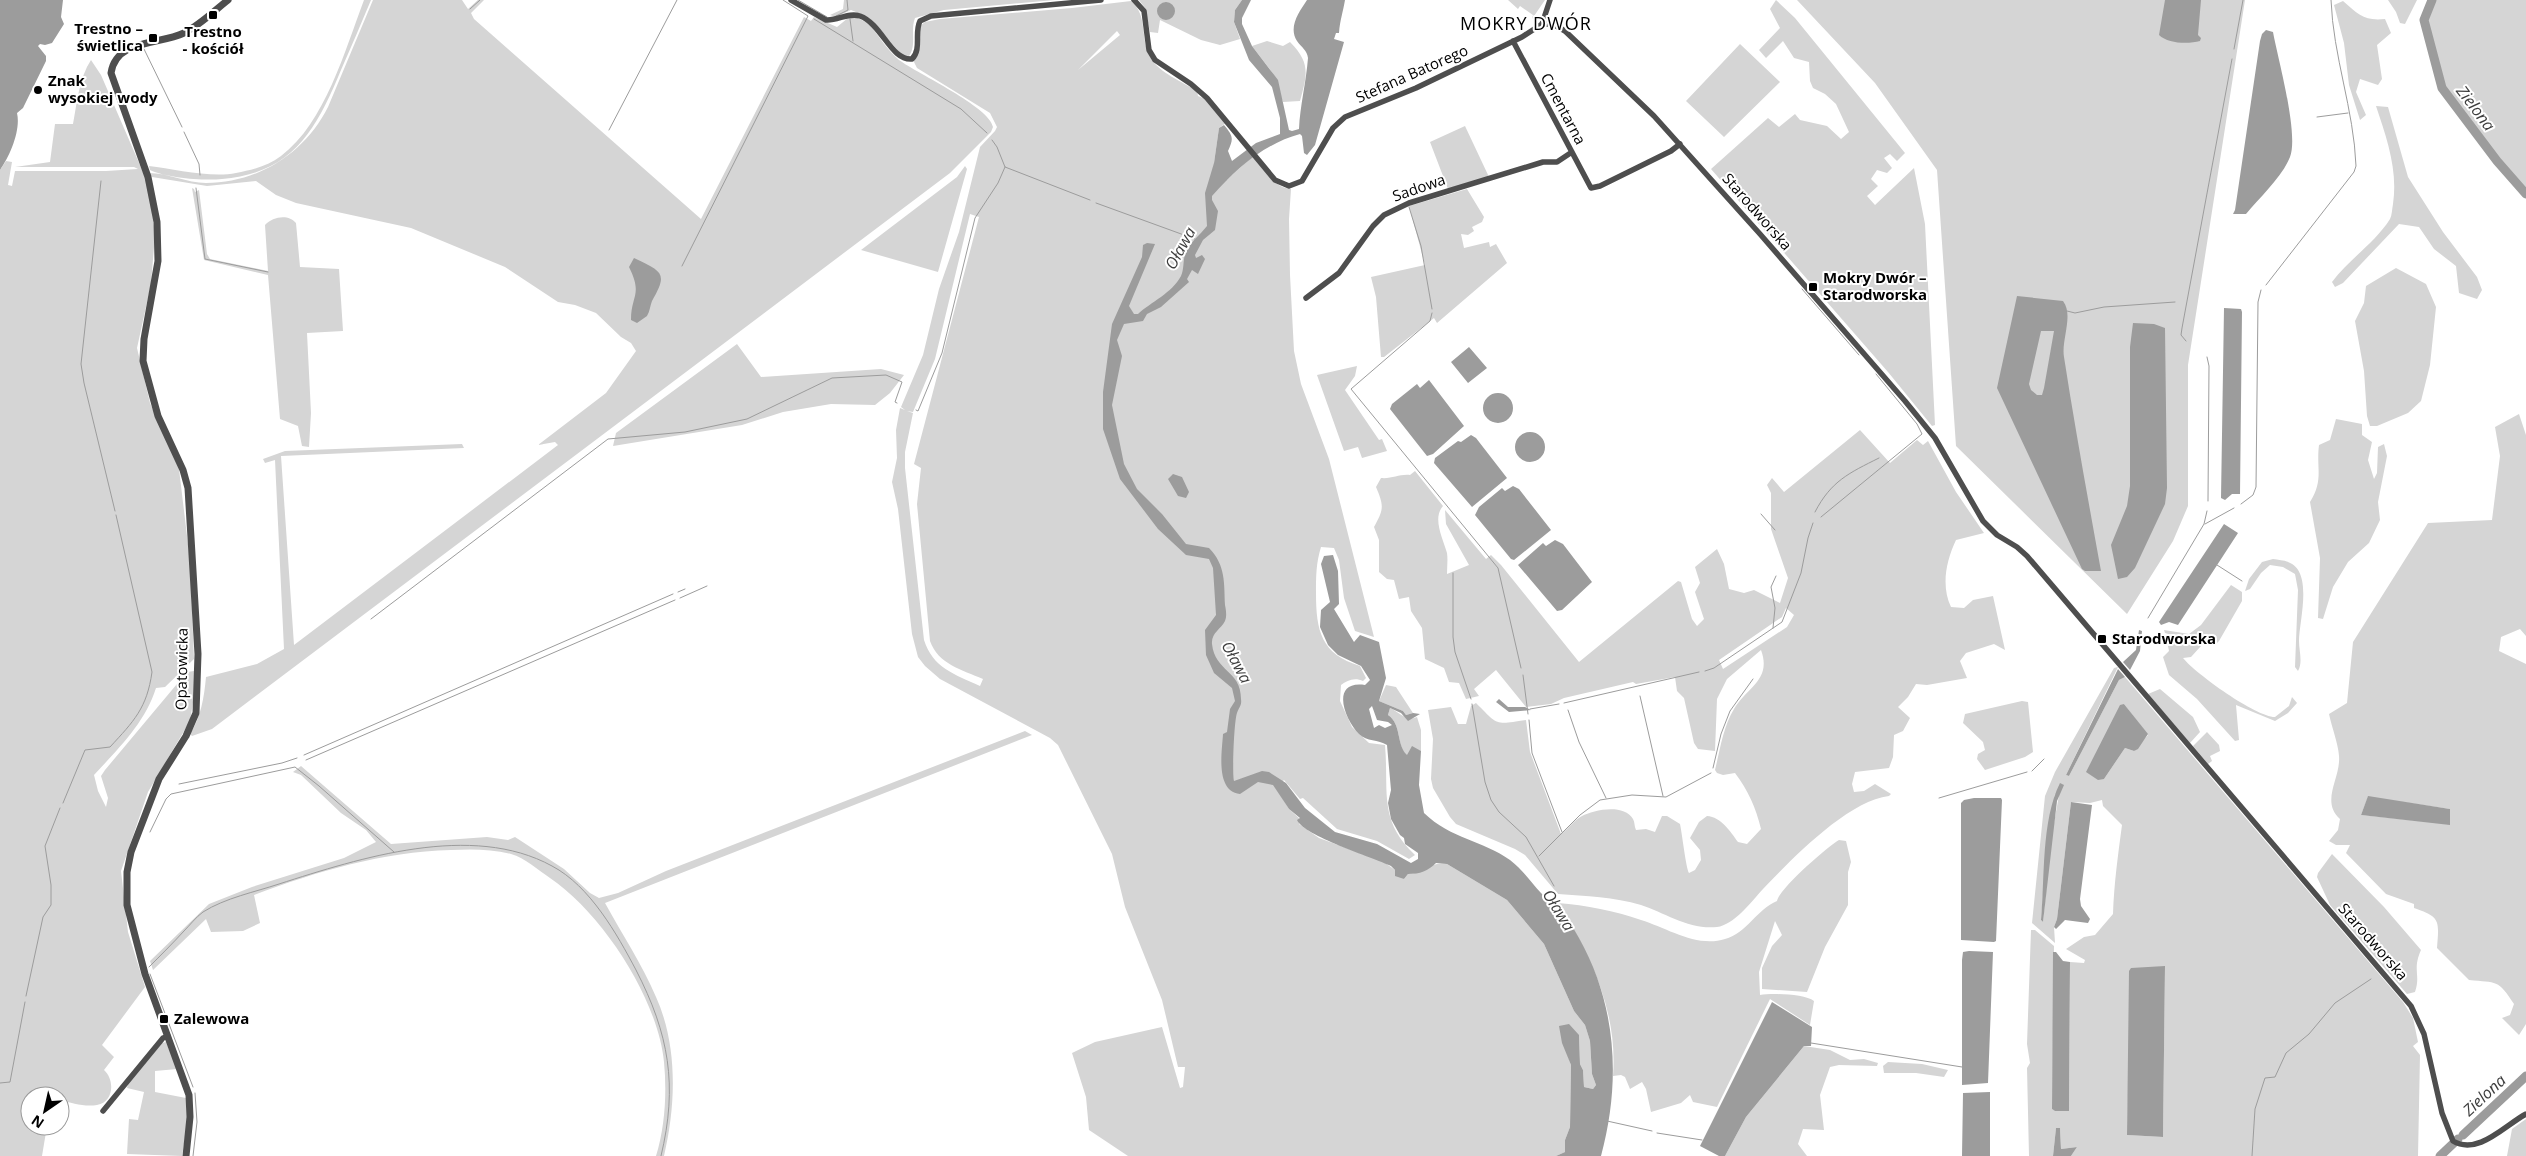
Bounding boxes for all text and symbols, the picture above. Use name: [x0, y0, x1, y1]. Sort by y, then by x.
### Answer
marker: Trestno - kościół: [207, 9, 219, 21]
district label: MOKRY DWÓR: [1460, 11, 1592, 35]
place label: Trestno – świetlica: [74, 18, 143, 55]
place label: Trestno - kościół: [183, 21, 244, 58]
marker: Trestno – świetlica: [147, 32, 159, 44]
street label: Stefana Batorego: [1352, 39, 1471, 107]
street label: Cmentarna: [1537, 69, 1591, 148]
place label: Znak wysokiej wody: [48, 70, 158, 107]
water label: Zielona: [2451, 80, 2500, 135]
marker: Znak wysokiej wody: [32, 84, 44, 96]
street label: Starodworska: [1719, 168, 1797, 254]
street label: Sadowa: [1390, 169, 1448, 205]
water label: Oława: [1159, 223, 1201, 273]
place label: Mokry Dwór – Starodworska: [1823, 267, 1927, 304]
marker: Mokry Dwór – Starodworska: [1807, 281, 1819, 293]
street label: Opatowicka: [170, 628, 192, 710]
place label: Starodworska: [2112, 628, 2216, 648]
marker: Starodworska: [2096, 633, 2108, 645]
water label: Oława: [1217, 637, 1257, 687]
water label: Oława: [1538, 885, 1580, 935]
street label: Starodworska: [2335, 898, 2413, 984]
place label: Zalewowa: [174, 1008, 249, 1028]
marker: Zalewowa: [158, 1013, 170, 1025]
water label: Zielona: [2457, 1069, 2510, 1121]
north arrow: [20, 1086, 70, 1136]
text: N: [27, 1111, 47, 1133]

